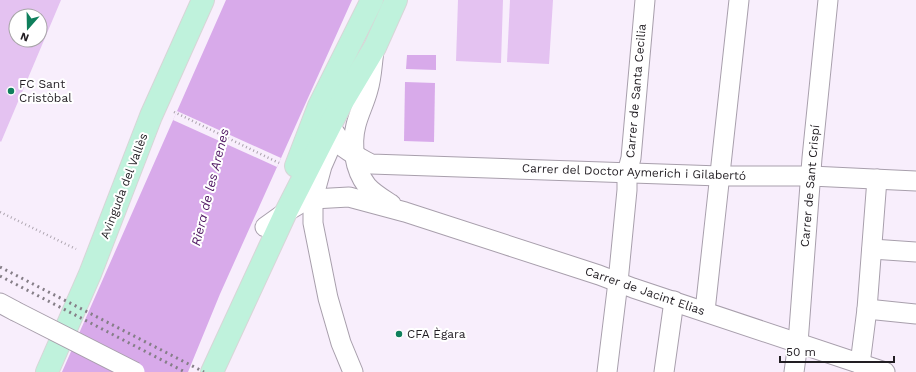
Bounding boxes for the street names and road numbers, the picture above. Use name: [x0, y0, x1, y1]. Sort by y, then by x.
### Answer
street label: Carrer de Santa Cecilia: [623, 23, 649, 159]
street label: Carrer de Sant Crispí: [798, 124, 822, 248]
street label: Avinguda del Vallès: [97, 131, 151, 241]
street label: Carrer del Doctor Aymerich i Gilabertó: [522, 161, 746, 183]
street label: Carrer de Jacint Elias: [583, 264, 707, 318]

